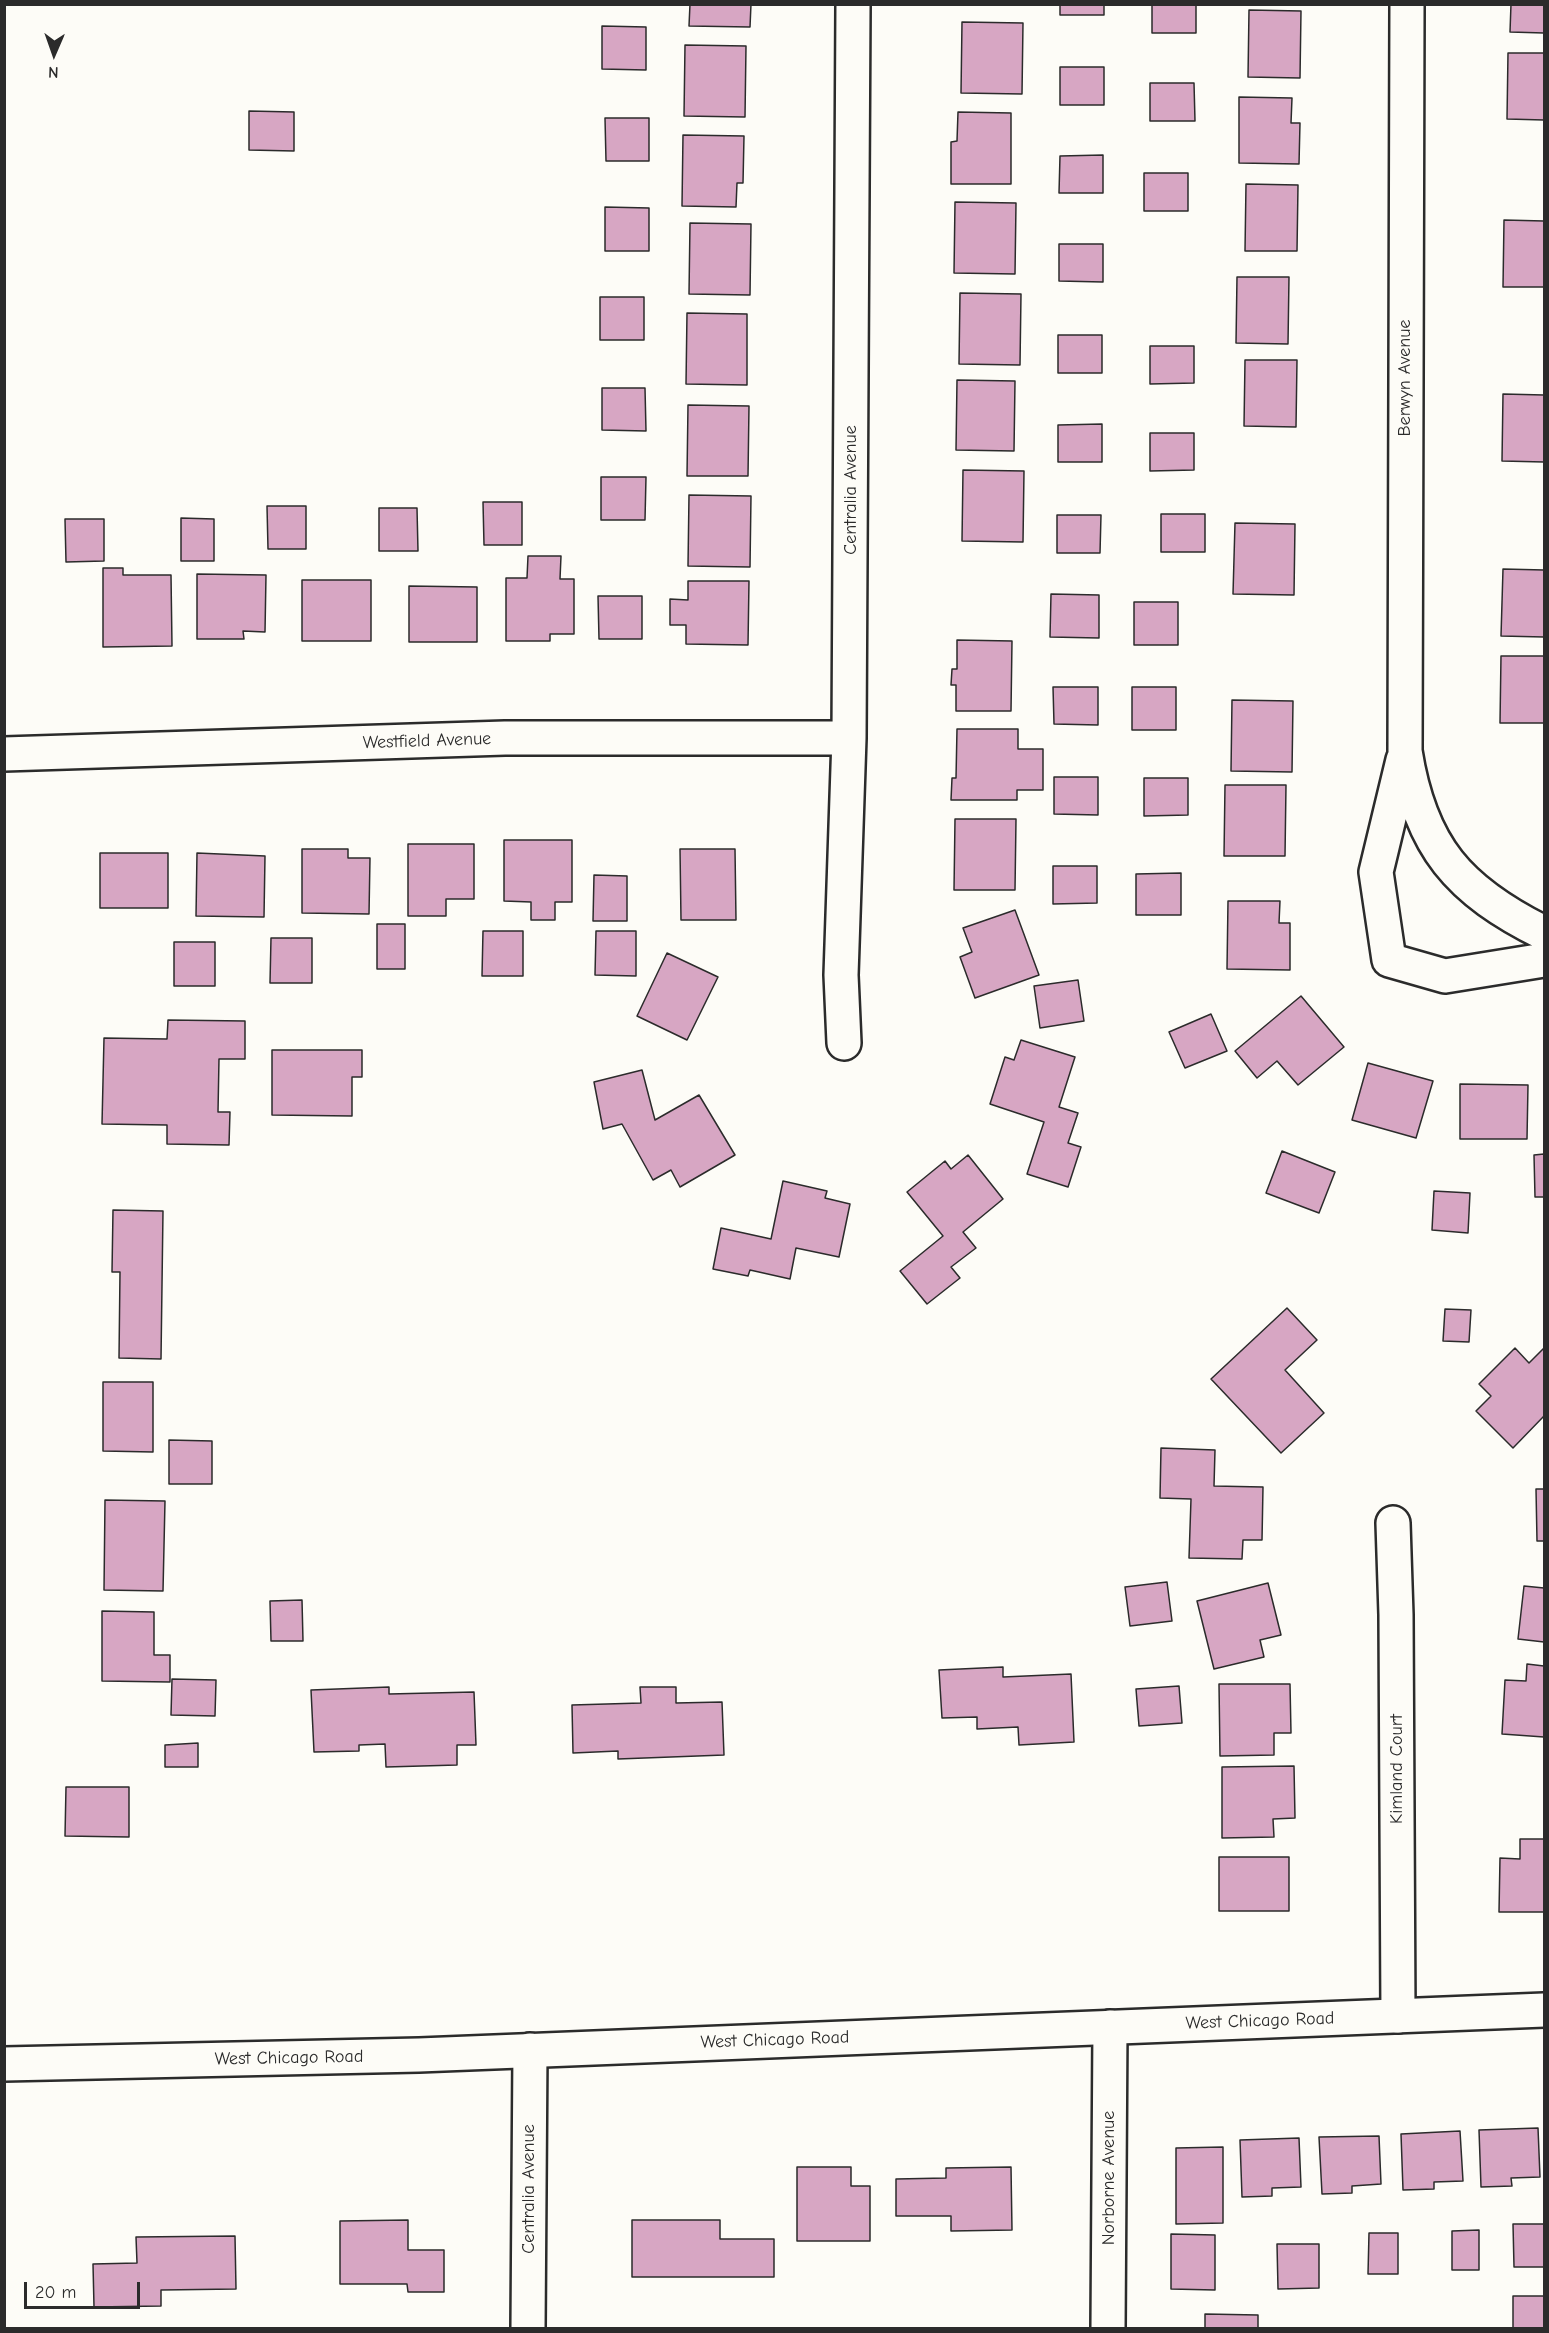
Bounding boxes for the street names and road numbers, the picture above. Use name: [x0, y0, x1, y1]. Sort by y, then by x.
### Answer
street label: Berwyn Avenue: [1394, 320, 1416, 436]
street label: Centralia Avenue: [840, 425, 862, 555]
street label: Westfield Avenue: [362, 728, 492, 754]
street label: Kimland Court: [1386, 1714, 1408, 1824]
street label: West Chicago Road: [1185, 2008, 1335, 2034]
street label: West Chicago Road: [700, 2027, 850, 2053]
street label: West Chicago Road: [214, 2046, 364, 2070]
street label: Norborne Avenue: [1098, 2111, 1120, 2245]
street label: Centralia Avenue: [518, 2124, 540, 2254]

